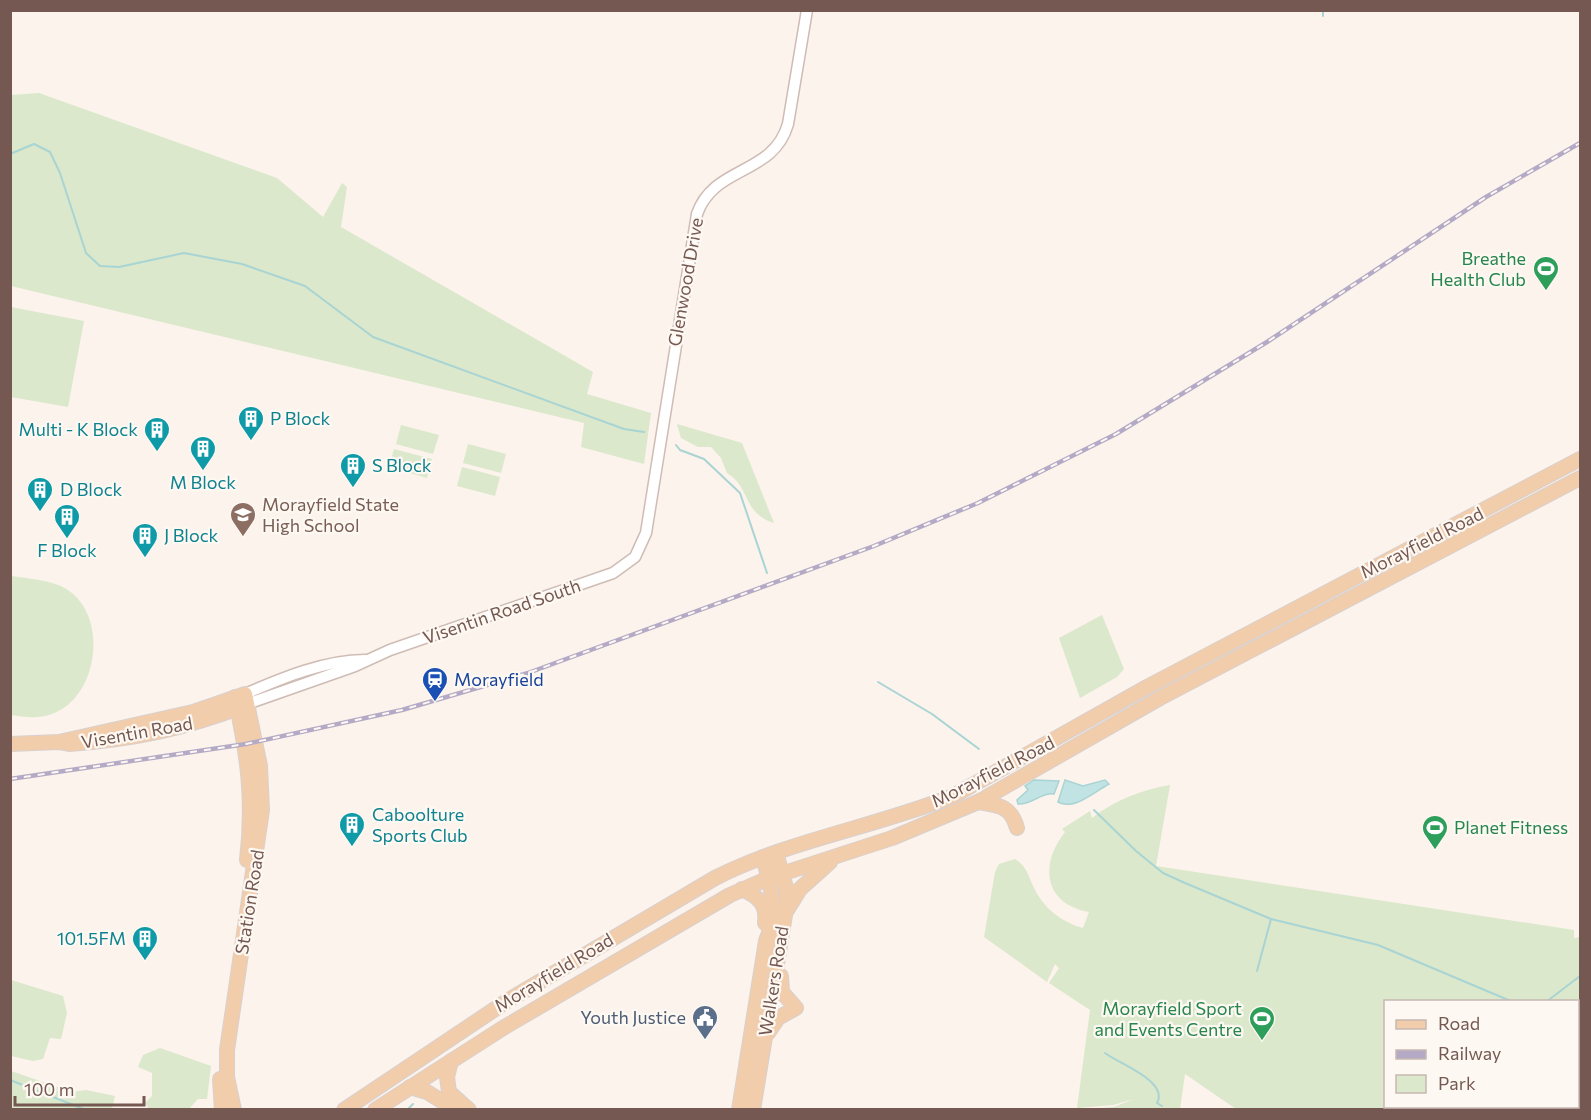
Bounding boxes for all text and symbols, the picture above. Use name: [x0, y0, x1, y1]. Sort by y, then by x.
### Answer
street label: Glenwood Drive: [663, 216, 707, 348]
place label: Breathe Health Club: [1430, 247, 1526, 290]
sports icon: Breathe Health Club: [1531, 254, 1561, 292]
building icon: P Block: [236, 404, 266, 442]
place label: P Block: [270, 407, 331, 429]
building icon: Multi - K Block: [142, 415, 172, 453]
place label: Multi - K Block: [19, 418, 138, 440]
building icon: M Block: [188, 434, 218, 472]
building icon: S Block: [338, 451, 368, 489]
place label: S Block: [372, 454, 432, 476]
place label: M Block: [170, 471, 236, 493]
building icon: D Block: [25, 475, 55, 513]
place label: D Block: [60, 478, 123, 500]
place label: Morayfield State High School: [262, 493, 399, 536]
school or university icon: Morayfield State High School: [228, 500, 258, 538]
building icon: F Block: [52, 502, 82, 540]
street label: Morayfield Road: [1356, 502, 1487, 583]
building icon: J Block: [130, 521, 160, 559]
place label: J Block: [164, 524, 219, 546]
place label: F Block: [37, 539, 97, 561]
street label: Visentin Road South: [420, 574, 583, 648]
station icon: Morayfield: [420, 665, 450, 703]
place label: Morayfield: [454, 668, 544, 690]
street label: Visentin Road: [79, 711, 194, 753]
street label: Morayfield Road: [927, 731, 1058, 812]
place label: Caboolture Sports Club: [372, 803, 468, 846]
building icon: Caboolture Sports Club: [337, 810, 367, 848]
sports icon: Planet Fitness: [1420, 813, 1450, 851]
place label: Planet Fitness: [1454, 816, 1568, 838]
street label: Station Road: [230, 848, 268, 956]
building icon: 101.5FM: [130, 924, 160, 962]
street label: Walkers Road: [753, 924, 793, 1037]
place label: 101.5FM: [57, 927, 126, 949]
street label: Morayfield Road: [490, 928, 617, 1016]
place label: Morayfield Sport and Events Centre: [1094, 997, 1242, 1040]
legend: [1384, 1000, 1579, 1108]
public building icon: Youth Justice: [690, 1003, 720, 1041]
sports icon: Morayfield Sport and Events Centre: [1247, 1004, 1277, 1042]
place label: Youth Justice: [580, 1006, 686, 1028]
text: Road: [1438, 1012, 1480, 1034]
text: Railway: [1438, 1042, 1501, 1064]
scale bar: [15, 1069, 144, 1107]
text: Park: [1438, 1072, 1476, 1094]
text: 100 m: [24, 1078, 74, 1100]

